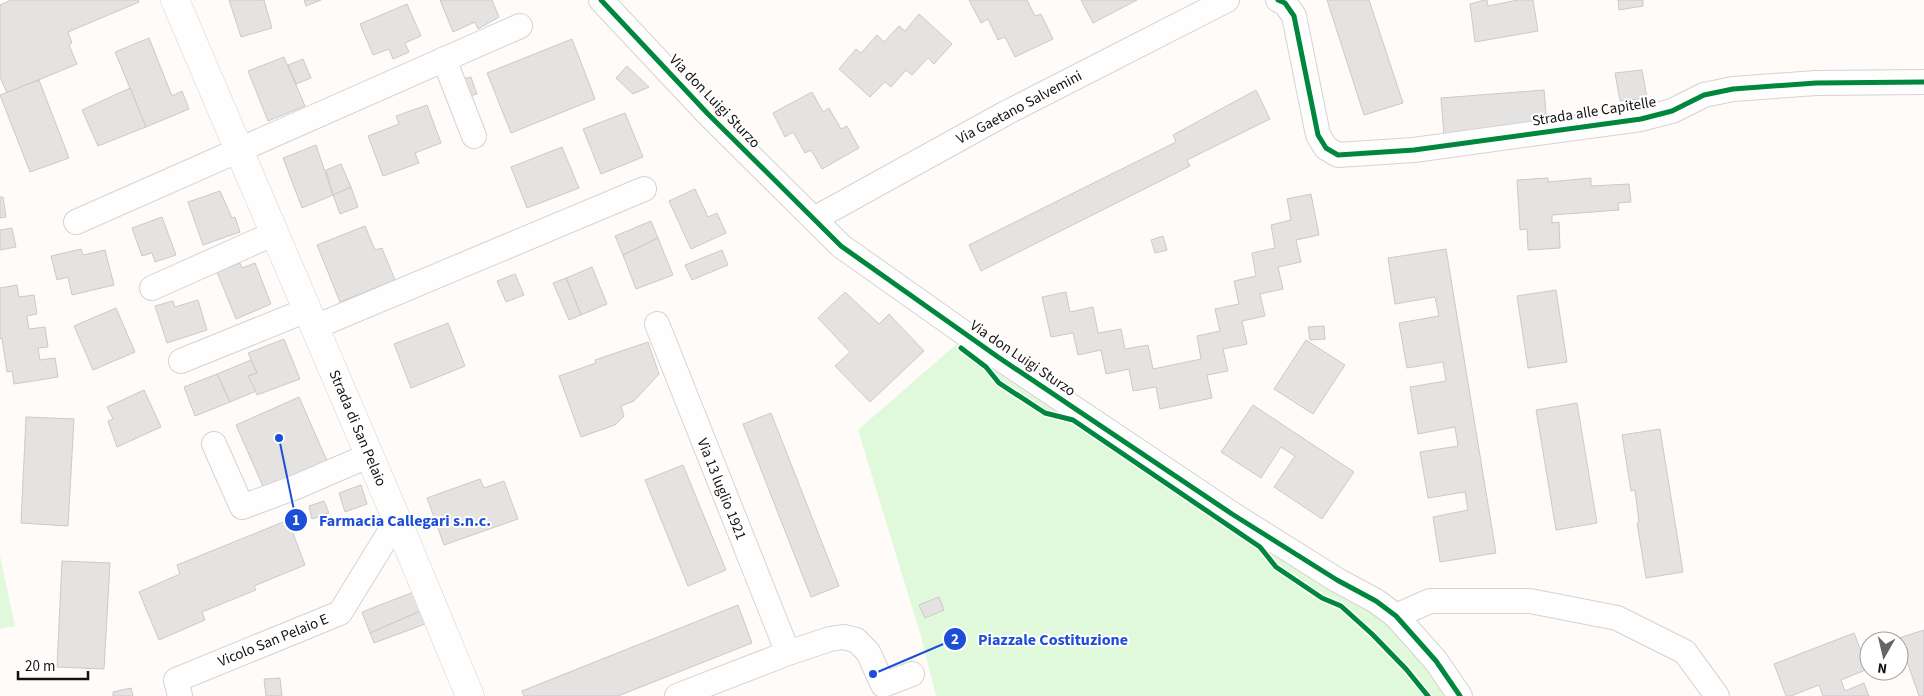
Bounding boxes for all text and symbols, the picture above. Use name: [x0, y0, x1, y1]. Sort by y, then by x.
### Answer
street label: Via don Luigi Sturzo: [664, 50, 765, 153]
street label: Via Gaetano Salvemini: [953, 65, 1086, 149]
street label: Strada alle Capitelle: [1531, 91, 1658, 132]
street label: Via don Luigi Sturzo: [966, 315, 1080, 402]
street label: Strada di San Pelaio: [324, 367, 392, 490]
street label: Via 13 luglio 1921: [692, 435, 751, 543]
callout: Farmacia Callegari s.n.c.: [284, 505, 501, 536]
text: 1: [292, 510, 300, 531]
text: Farmacia Callegari s.n.c.: [319, 510, 491, 532]
street label: Vicolo San Pelaio E: [215, 609, 332, 672]
callout: Piazzale Costituzione: [943, 624, 1138, 655]
text: 2: [951, 629, 959, 650]
text: Piazzale Costituzione: [978, 629, 1128, 651]
north arrow: [1859, 631, 1909, 681]
scale bar: [18, 648, 88, 680]
text: 20 m: [25, 656, 55, 677]
text: N: [1876, 657, 1888, 678]

